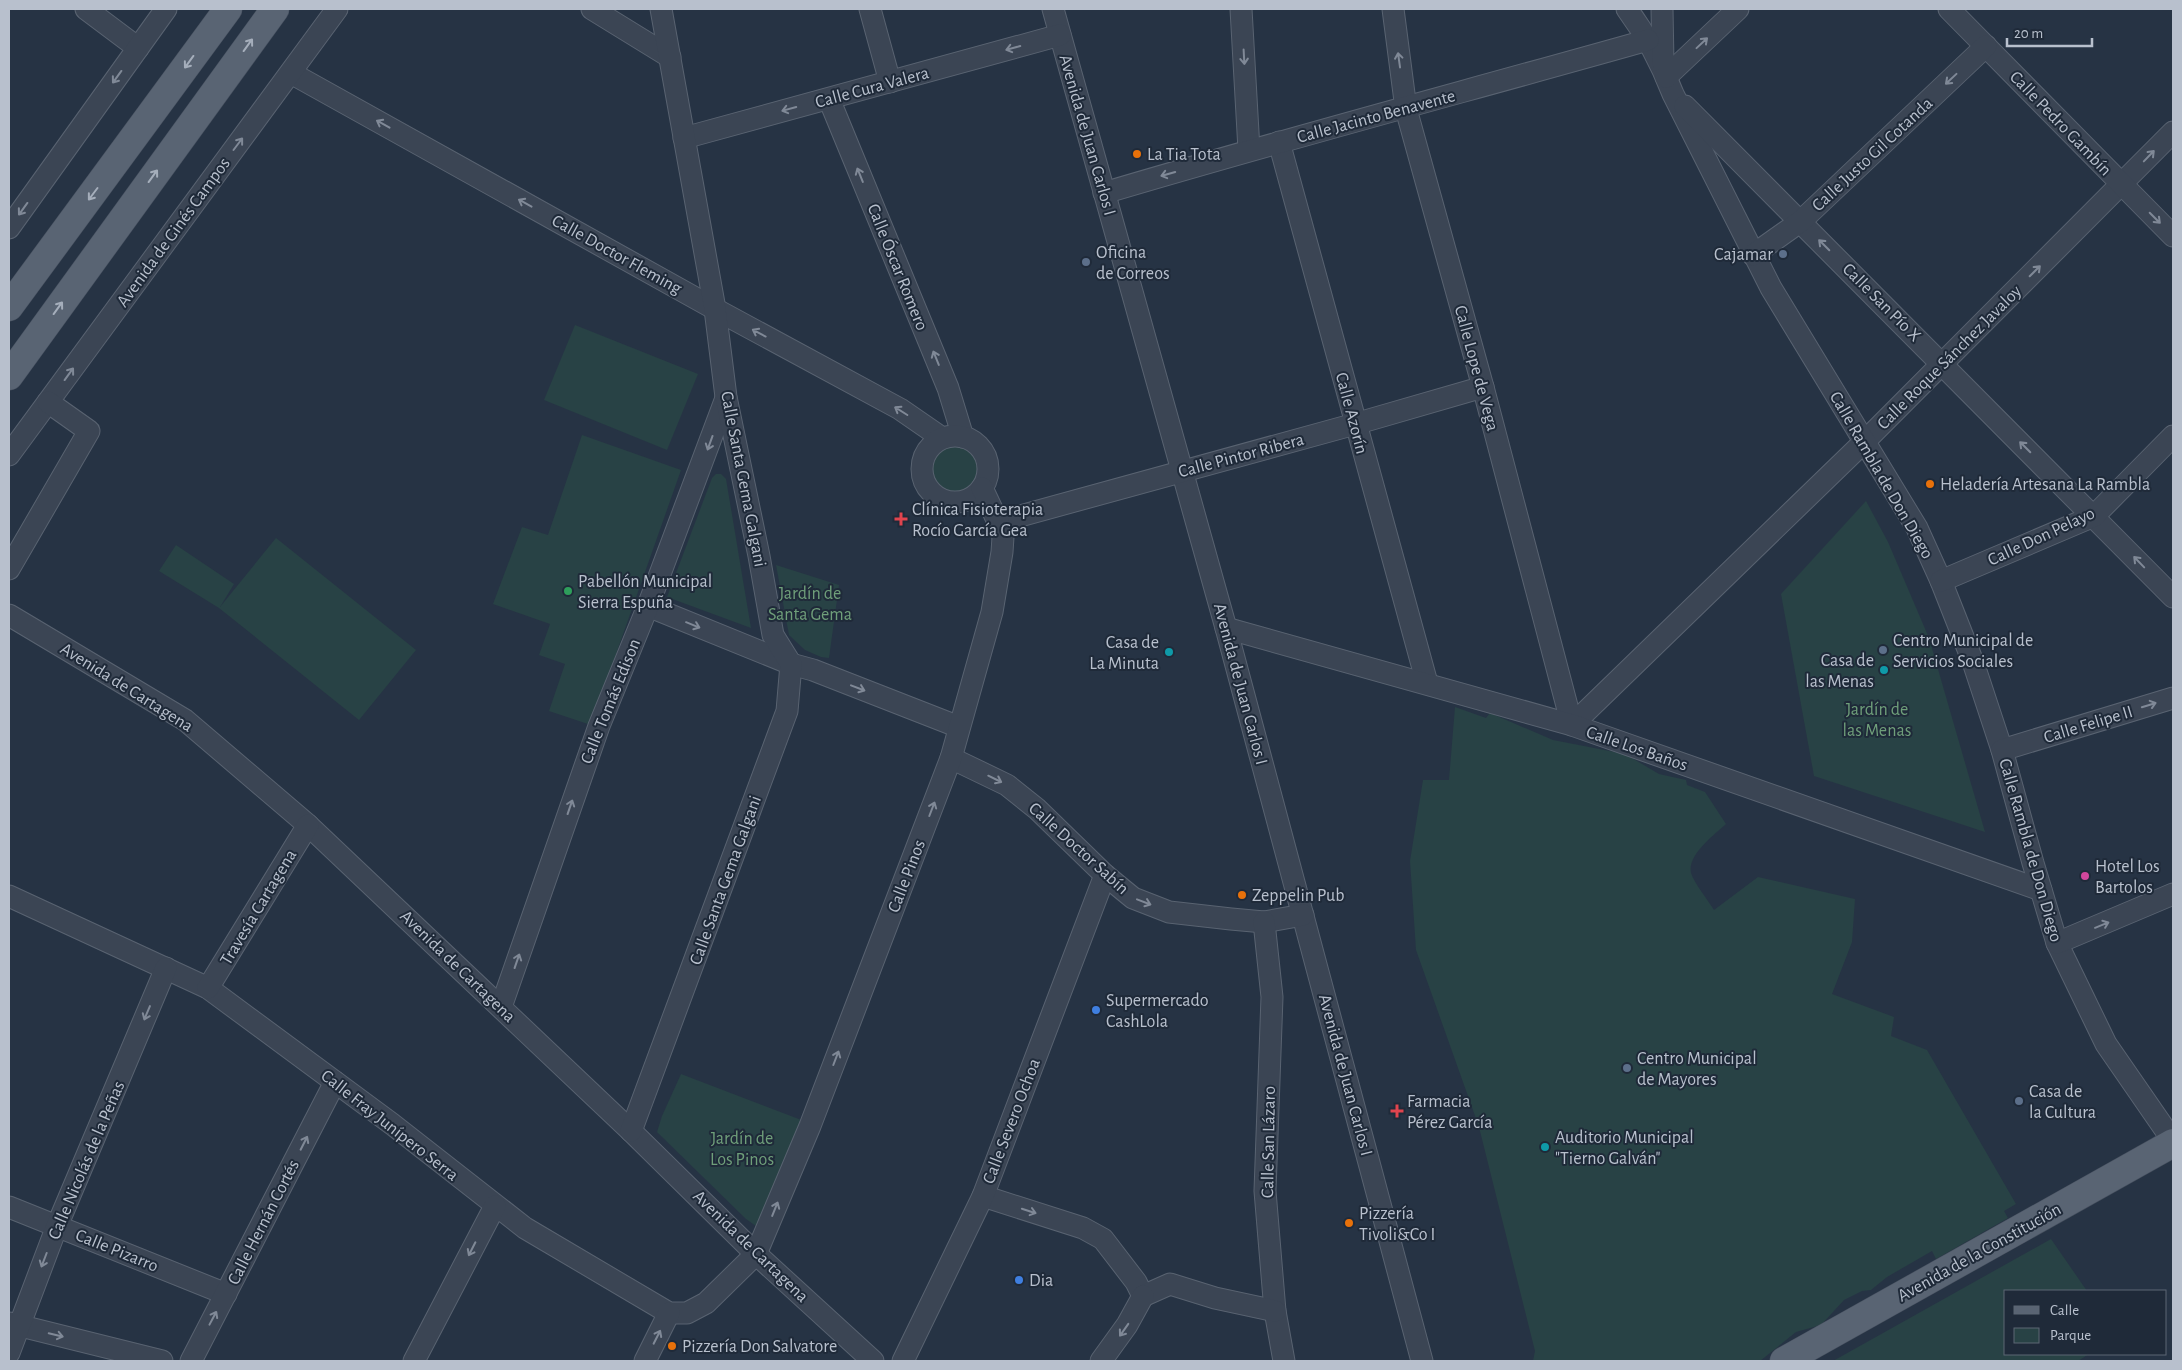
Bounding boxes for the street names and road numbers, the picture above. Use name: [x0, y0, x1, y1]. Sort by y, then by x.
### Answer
street label: Avenida de Juan Carlos I: [1055, 53, 1119, 218]
street label: Calle Cura Valera: [813, 64, 931, 112]
street label: Calle Pedro Gambín: [2006, 68, 2115, 179]
street label: Calle Jacinto Benavente: [1295, 87, 1457, 147]
street label: Calle Justo Gil Cotanda: [1809, 94, 1936, 215]
street label: Avenida de Ginés Campos: [114, 155, 234, 310]
street label: Calle Óscar Romero: [863, 200, 934, 333]
street label: Calle Doctor Fleming: [549, 212, 685, 298]
street label: Calle San Pío X: [1839, 260, 1924, 346]
street label: Calle Roque Sánchez Javaloy: [1874, 282, 2026, 433]
street label: Calle Lope de Vega: [1451, 303, 1501, 433]
street label: Calle Azorín: [1332, 371, 1371, 456]
street label: Calle Rambla de Don Diego: [1826, 389, 1936, 562]
street label: Calle Santa Gema Galgani: [717, 390, 769, 569]
street label: Calle Pintor Ribera: [1176, 430, 1306, 481]
street label: Calle Don Pelayo: [1985, 504, 2098, 570]
street label: Avenida de Juan Carlos I: [1210, 601, 1270, 767]
street label: Calle Tomás Edison: [578, 636, 644, 766]
street label: Avenida de Cartagena: [57, 640, 196, 736]
street label: Calle Felipe II: [2042, 703, 2135, 747]
street label: Calle Los Baños: [1584, 723, 1690, 775]
street label: Calle Rambla de Don Diego: [1995, 757, 2065, 944]
street label: Calle Santa Gema Galgani: [687, 793, 765, 967]
street label: Calle Doctor Sabín: [1025, 799, 1132, 898]
street label: Calle Pinos: [885, 837, 929, 915]
street label: Travesía Cartagena: [217, 847, 300, 968]
street label: Avenida de Cartagena: [396, 907, 518, 1026]
street label: Avenida de Juan Carlos I: [1315, 992, 1375, 1158]
street label: Calle Severo Ochoa: [980, 1056, 1044, 1186]
street label: Calle Fray Junípero Serra: [317, 1067, 461, 1185]
street label: Calle Nicolás de la Peñas: [45, 1079, 128, 1242]
street label: Calle San Lázaro: [1259, 1086, 1279, 1198]
street label: Calle Hernán Cortés: [225, 1157, 303, 1288]
street label: Avenida de Cartagena: [689, 1187, 811, 1306]
street label: Avenida de la Constitución: [1895, 1200, 2064, 1305]
street label: Calle Pizarro: [73, 1226, 161, 1276]

